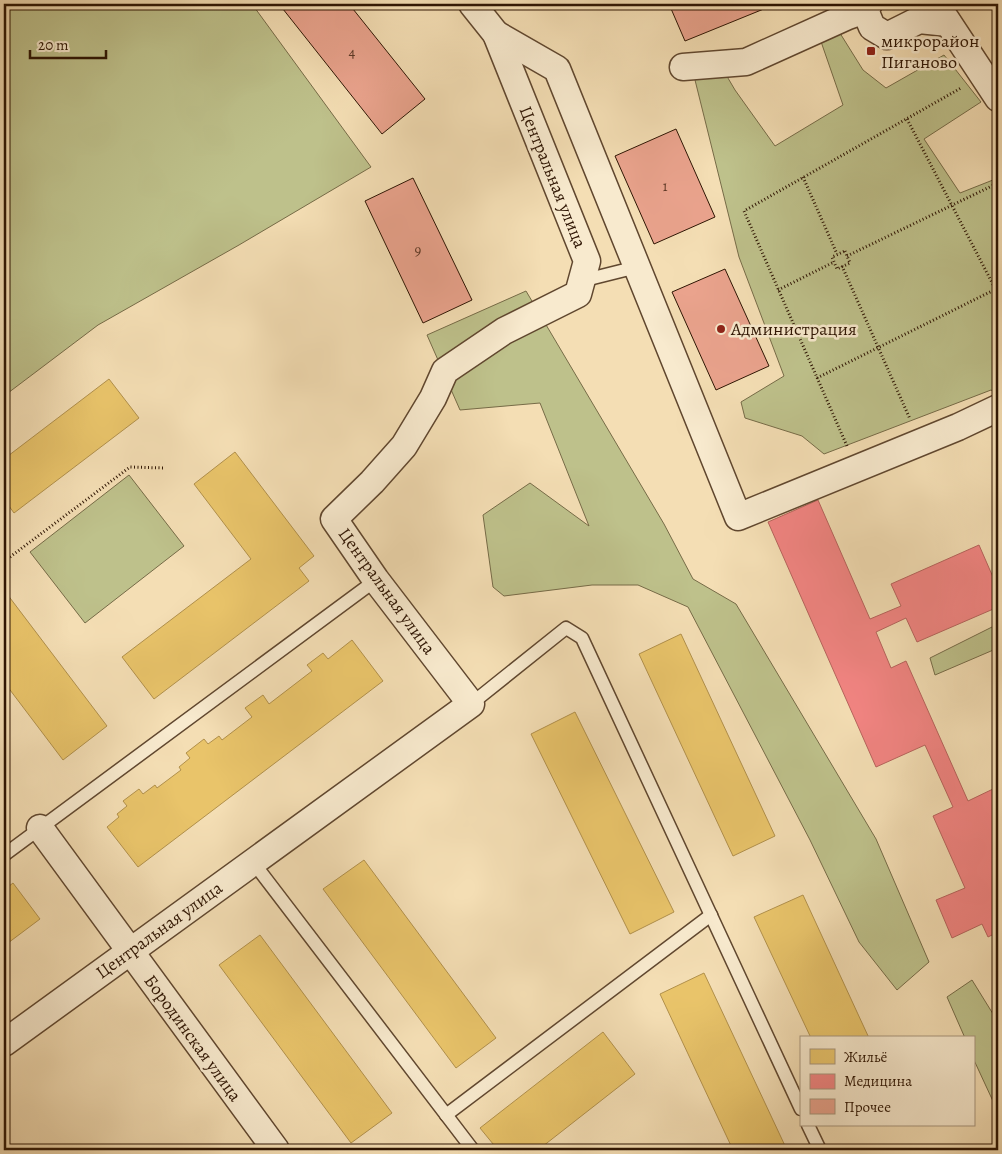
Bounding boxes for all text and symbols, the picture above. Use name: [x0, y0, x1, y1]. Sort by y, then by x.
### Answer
scale bar: [30, 28, 106, 60]
place label: микрорайон Пиганово: [881, 29, 979, 74]
text: 20 m: [38, 35, 69, 55]
house number: 4: [349, 42, 356, 62]
marker: микрорайон Пиганово: [865, 45, 877, 57]
street label: Центральная улица: [514, 102, 593, 252]
house number: 1: [662, 176, 668, 196]
house number: 9: [415, 240, 422, 260]
place label: Администрация: [730, 317, 857, 341]
marker: Администрация: [715, 323, 727, 335]
street label: Центральная улица: [333, 523, 442, 660]
street label: Центральная улица: [91, 875, 228, 984]
street label: Бородинская улица: [139, 970, 248, 1107]
legend: [800, 1036, 974, 1126]
text: Жильё: [844, 1047, 887, 1067]
text: Медицина: [844, 1071, 912, 1091]
text: Прочее: [844, 1097, 891, 1117]

